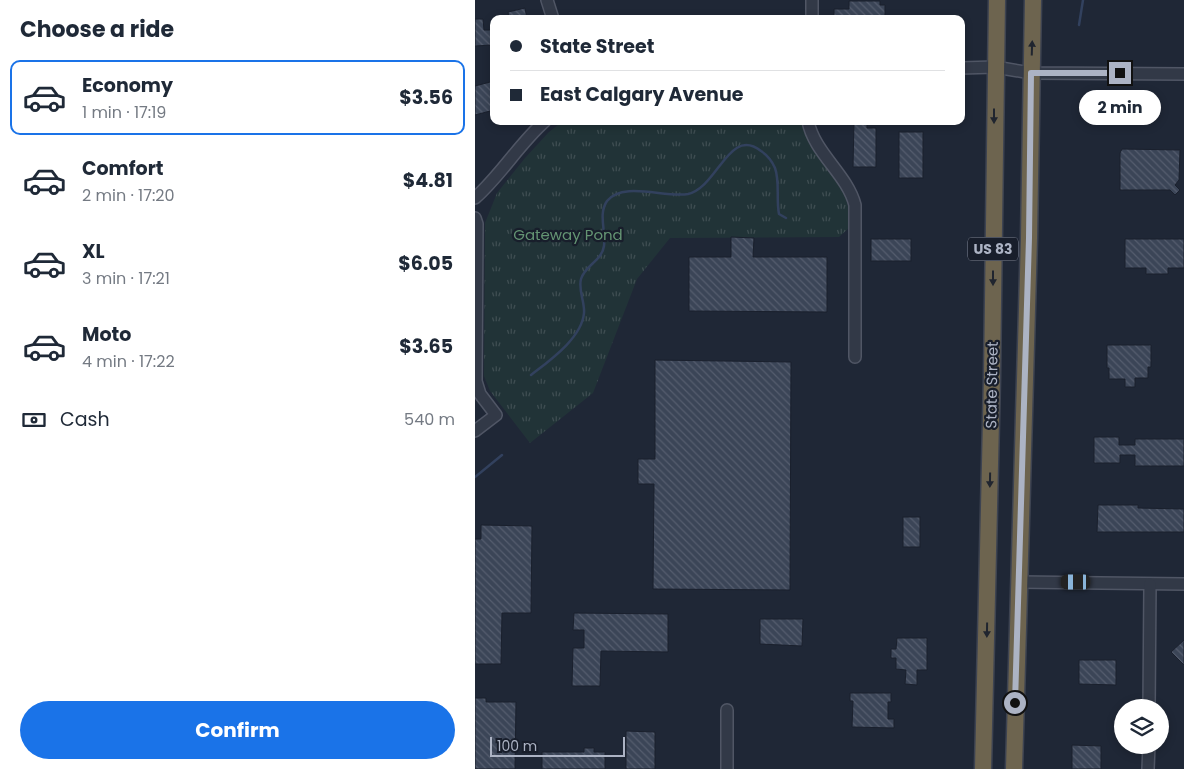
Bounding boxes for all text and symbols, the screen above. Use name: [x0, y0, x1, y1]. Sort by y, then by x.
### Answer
text: Choose a ride: [20, 14, 174, 45]
text: State Street: [540, 33, 654, 60]
one-way arrow: [1028, 40, 1036, 56]
route end: [1109, 62, 1131, 84]
text: Economy: [82, 72, 173, 99]
icon: car: [22, 75, 67, 120]
text: East Calgary Avenue: [540, 81, 743, 108]
text: $3.56: [399, 84, 453, 111]
callout: 2 min: [1079, 90, 1161, 126]
text: 2 min: [1098, 96, 1142, 119]
text: 1 min · 17:19: [82, 101, 166, 124]
one-way arrow: [990, 108, 998, 124]
text: Comfort: [82, 155, 164, 182]
icon: car: [22, 158, 67, 203]
text: $4.81: [403, 167, 453, 194]
text: 2 min · 17:20: [82, 184, 175, 207]
park label: Gateway Pond: [513, 224, 623, 245]
text: XL: [82, 238, 105, 265]
road number: US 83: [968, 238, 1018, 260]
icon: car: [22, 241, 67, 286]
text: $6.05: [398, 250, 453, 277]
text: 3 min · 17:21: [82, 267, 170, 290]
one-way arrow: [989, 270, 997, 286]
text: Moto: [82, 321, 131, 348]
icon: car: [22, 324, 67, 369]
text: $3.65: [399, 333, 453, 360]
street label: State Street: [980, 341, 1003, 429]
text: 4 min · 17:22: [82, 350, 175, 373]
icon: cash: [20, 406, 48, 434]
text: Cash: [60, 406, 110, 433]
text: 540 m: [404, 408, 455, 431]
one-way arrow: [986, 472, 994, 488]
car: [1061, 575, 1091, 590]
one-way arrow: [983, 623, 991, 639]
route start: [1004, 692, 1026, 714]
map controls: [1114, 699, 1169, 754]
button: layers: [1114, 699, 1169, 754]
button: Confirm: [20, 701, 455, 759]
scale bar: [490, 734, 625, 757]
text: 100 m: [497, 736, 537, 756]

